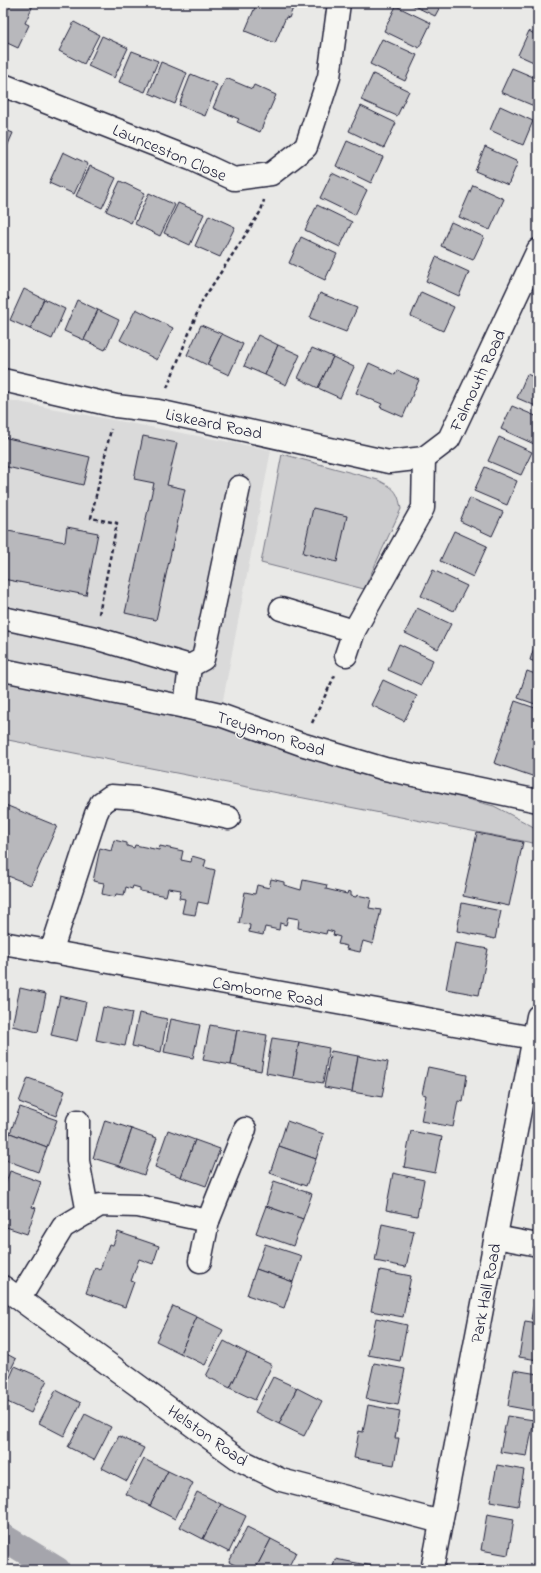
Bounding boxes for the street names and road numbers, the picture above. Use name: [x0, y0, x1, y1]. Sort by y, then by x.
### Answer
street label: Launceston Close: [108, 118, 231, 189]
street label: Falmouth Road: [443, 325, 513, 437]
street label: Liskeard Road: [163, 402, 265, 447]
street label: Treyamon Road: [213, 705, 329, 765]
street label: Camborne Road: [210, 970, 326, 1015]
street label: Park Hall Road: [465, 1241, 508, 1345]
street label: Helston Road: [162, 1399, 253, 1473]

